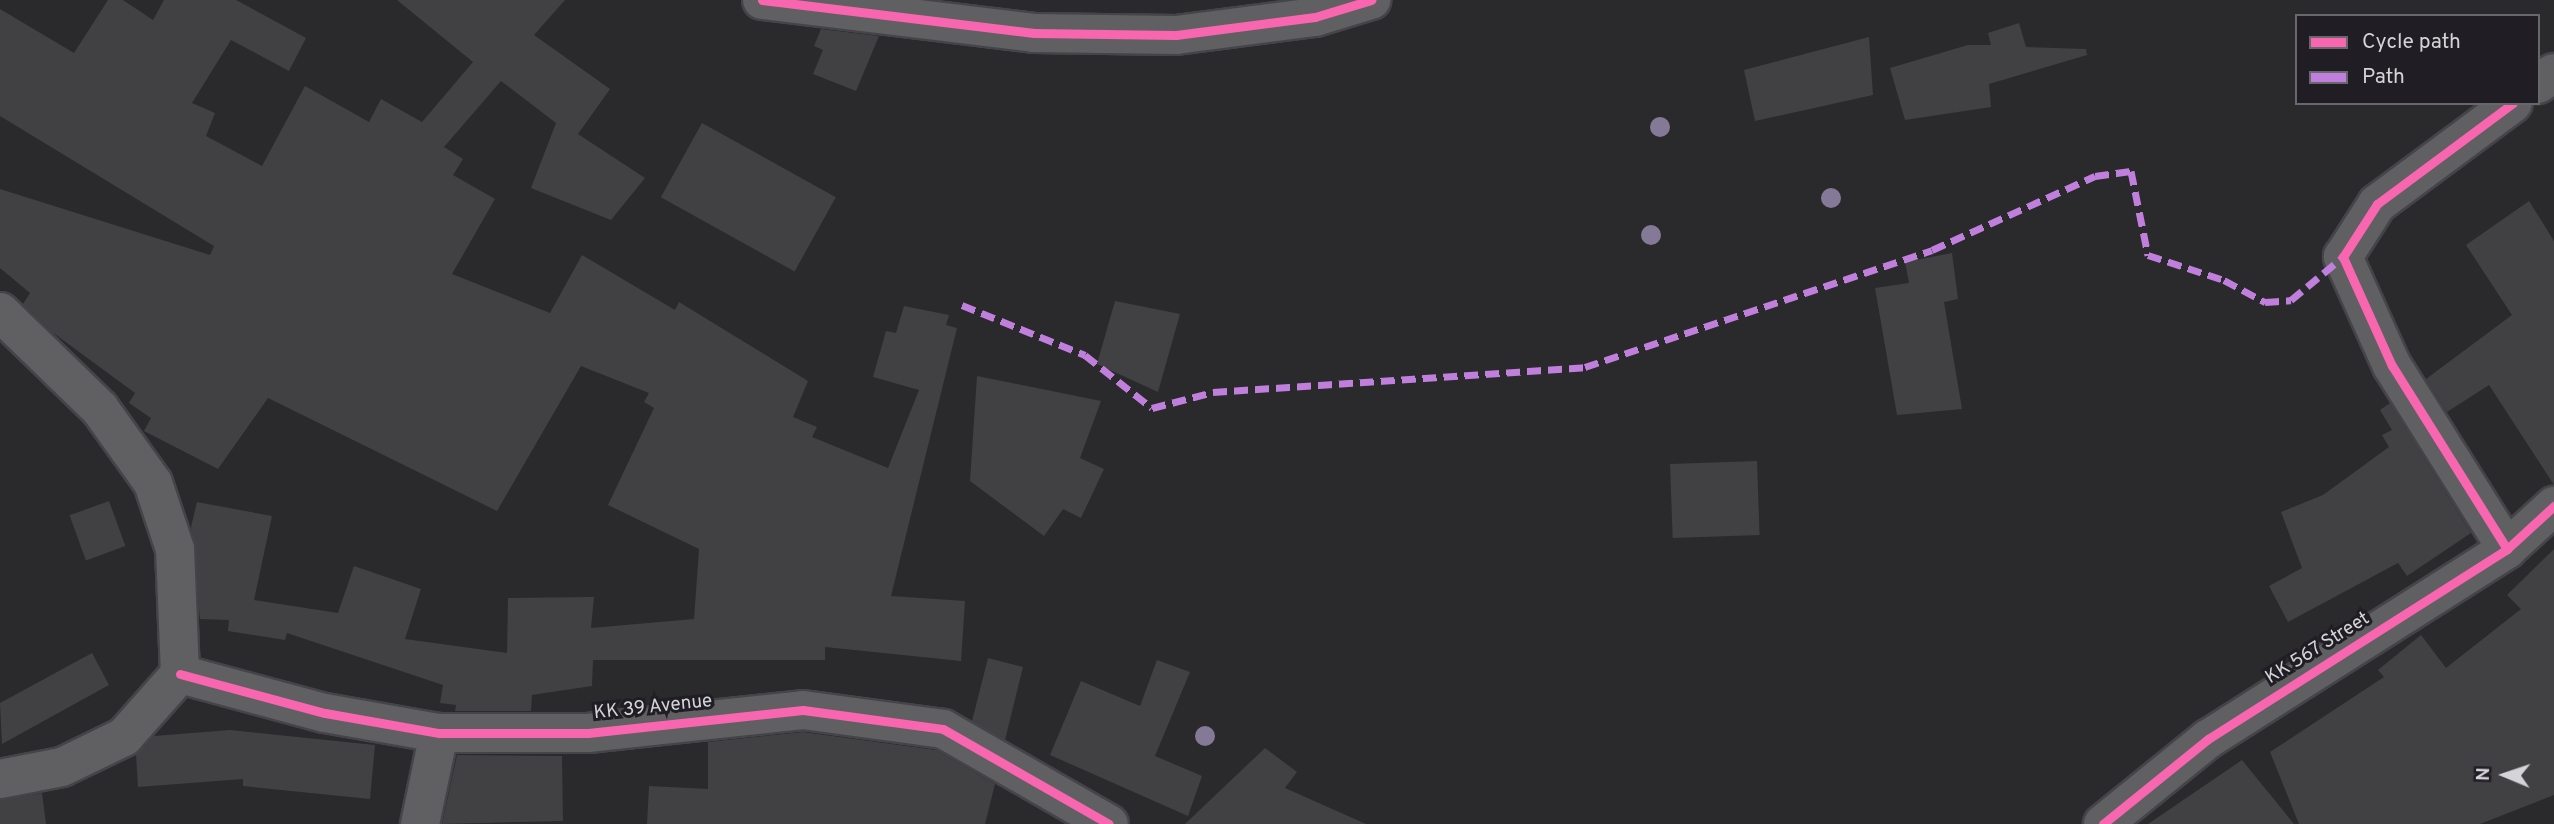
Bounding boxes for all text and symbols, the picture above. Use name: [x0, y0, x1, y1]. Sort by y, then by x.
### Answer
legend: [2295, 14, 2540, 105]
text: Cycle path: [2362, 29, 2461, 56]
text: Path: [2362, 64, 2405, 91]
street label: KK 567 Street: [2262, 608, 2374, 690]
street label: KK 39 Avenue: [592, 690, 714, 726]
north arrow: [2470, 740, 2540, 810]
text: N: [2472, 767, 2496, 782]

